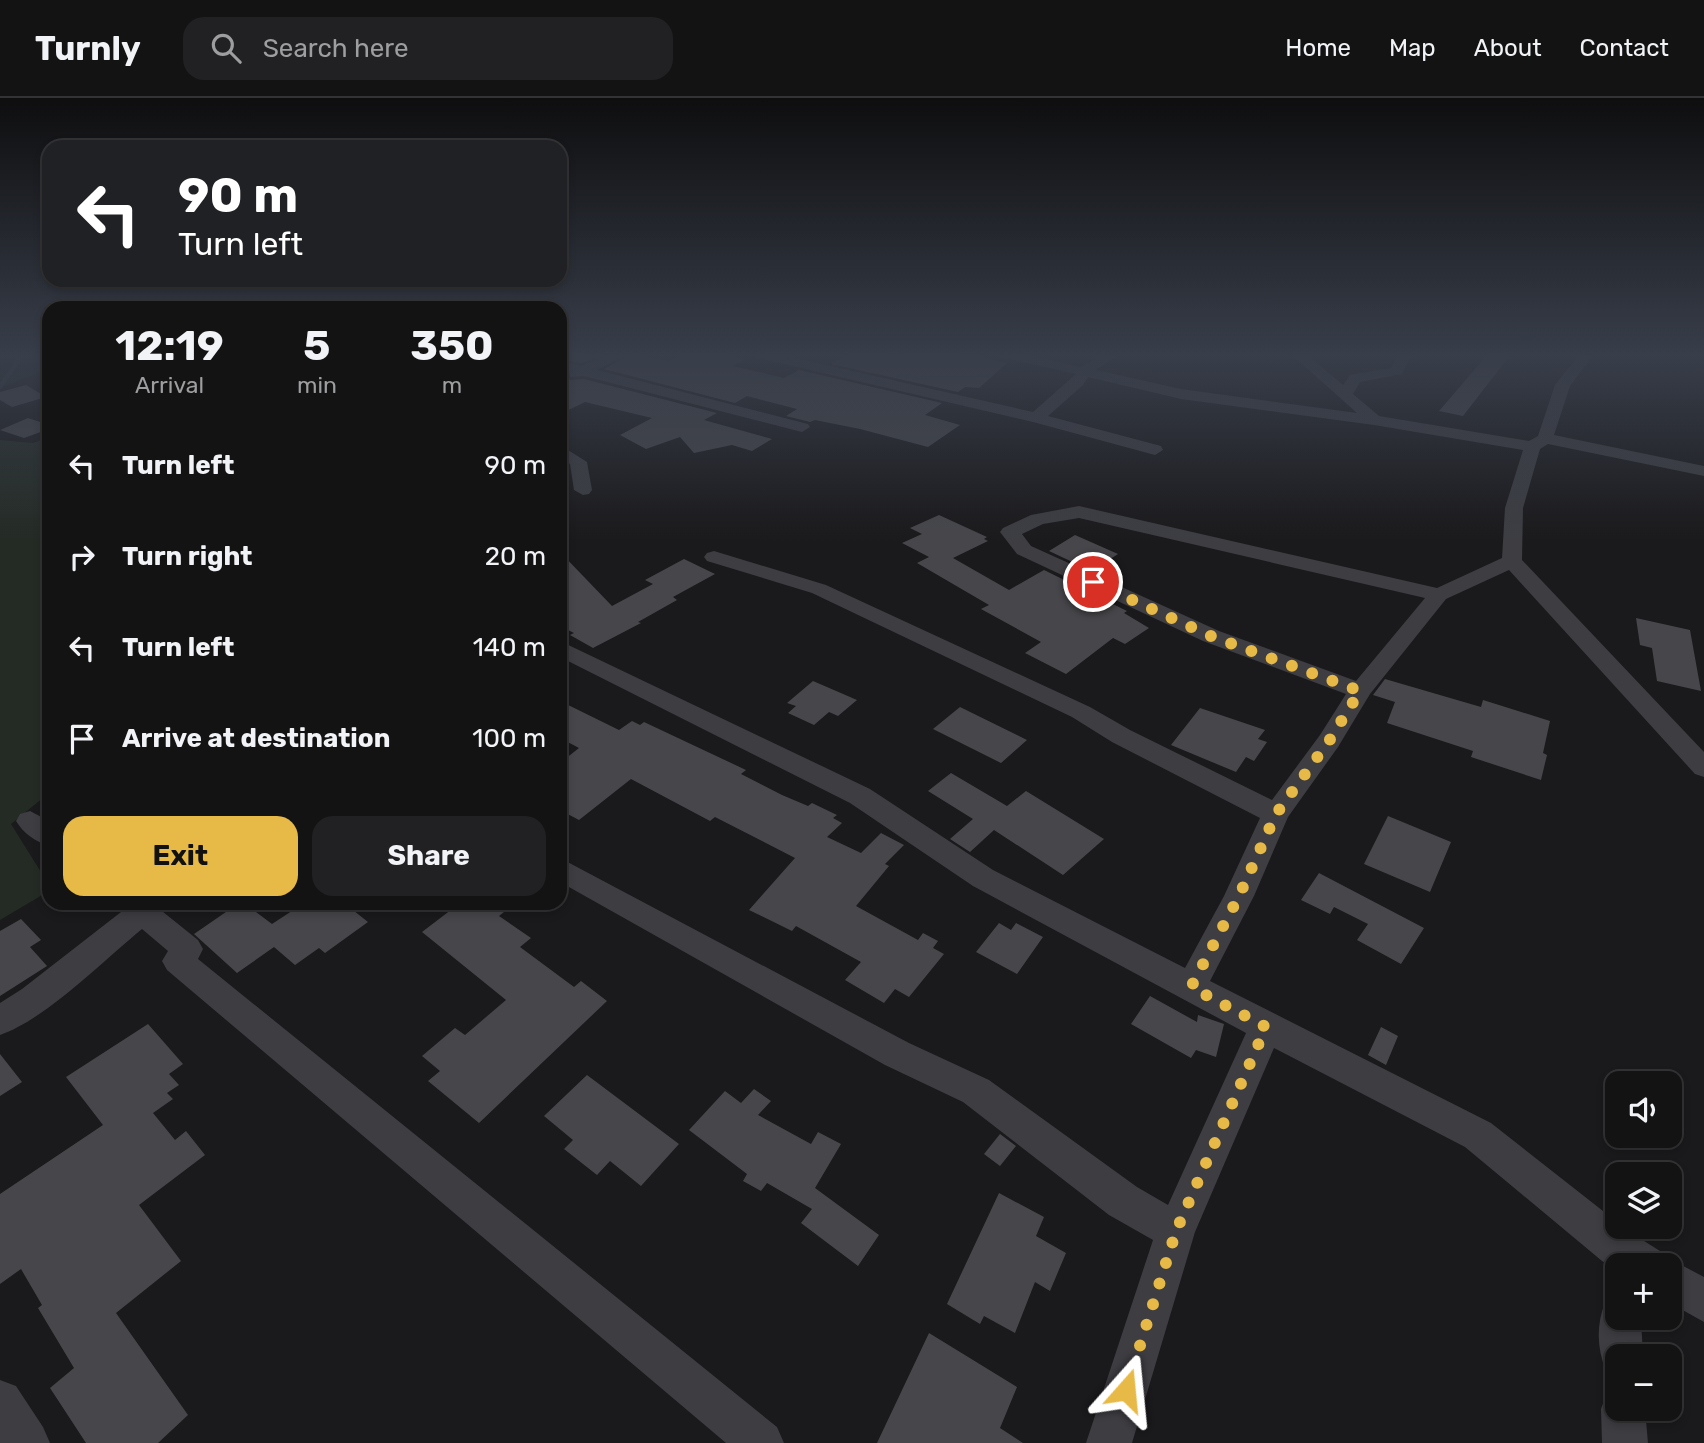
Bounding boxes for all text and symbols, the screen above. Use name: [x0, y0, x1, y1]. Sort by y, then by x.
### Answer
search box: [183, 17, 673, 80]
text: Turnly: [35, 29, 141, 68]
icon: search: [207, 29, 245, 67]
text: Search here: [263, 33, 409, 64]
text: Home: [1285, 34, 1351, 62]
text: Map: [1389, 34, 1436, 62]
text: About: [1474, 34, 1542, 62]
text: Contact: [1580, 34, 1669, 62]
text: 90 m: [178, 166, 298, 224]
icon: left: [63, 168, 154, 259]
text: Turn left: [178, 225, 303, 263]
text: 12:19: [115, 321, 224, 371]
text: 5: [303, 321, 331, 371]
text: 350: [410, 321, 494, 371]
text: Arrival: [135, 371, 204, 399]
text: min: [297, 371, 337, 399]
text: m: [442, 371, 462, 399]
icon: left: [63, 447, 101, 485]
text: Turn left: [122, 450, 234, 481]
text: 90 m: [485, 450, 546, 481]
icon: right: [63, 538, 101, 576]
text: Turn right: [122, 541, 252, 572]
text: 20 m: [485, 541, 546, 572]
pin: [1063, 552, 1123, 612]
icon: arrive: [1074, 563, 1112, 601]
icon: left: [63, 629, 101, 667]
text: Turn left: [122, 632, 234, 663]
text: 140 m: [473, 632, 546, 663]
icon: arrive: [63, 720, 101, 758]
text: Arrive at destination: [122, 723, 390, 754]
text: 100 m: [472, 723, 546, 754]
button: Exit: [63, 816, 298, 896]
button: Share: [312, 816, 546, 896]
map controls: [1605, 1071, 1682, 1421]
button: sound: [1605, 1071, 1682, 1148]
button: layers: [1605, 1162, 1682, 1239]
button: +: [1605, 1253, 1682, 1330]
button: −: [1605, 1344, 1682, 1421]
position arrow: [1089, 1353, 1163, 1427]

